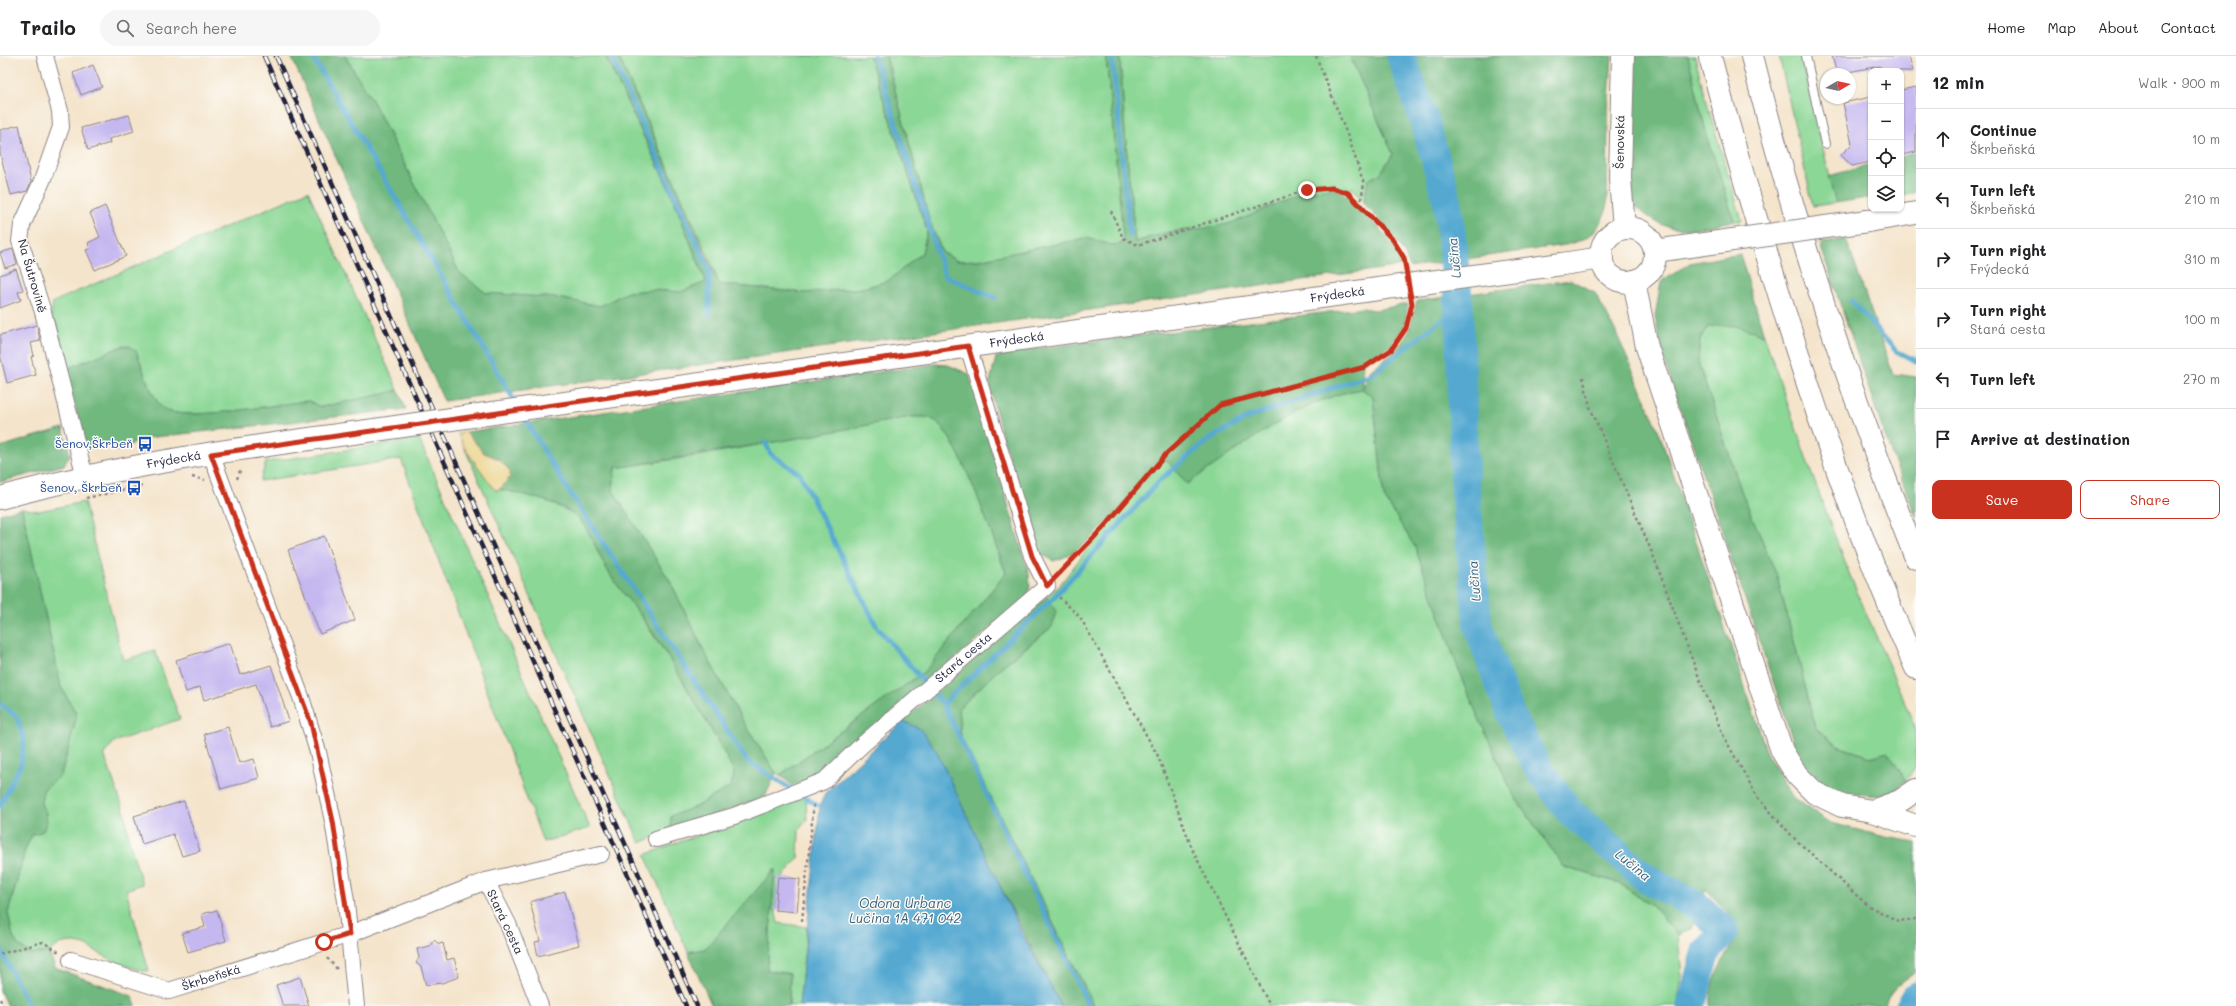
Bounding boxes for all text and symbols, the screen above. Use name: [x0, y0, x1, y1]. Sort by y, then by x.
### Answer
search box: [100, 10, 380, 46]
text: Trailo: [20, 15, 76, 40]
icon: search: [114, 17, 136, 39]
text: Search here: [146, 18, 237, 38]
text: Home: [1987, 18, 2025, 37]
text: Map: [2047, 18, 2076, 37]
text: About: [2098, 18, 2139, 37]
text: Contact: [2161, 18, 2216, 37]
north arrow: [1820, 68, 1856, 104]
map controls: [1868, 68, 1904, 212]
button: +: [1868, 68, 1904, 104]
text: 12 min: [1932, 71, 1984, 93]
text: Walk · 900 m: [2138, 74, 2220, 91]
button: −: [1868, 104, 1904, 140]
street label: Šenovská: [1611, 115, 1627, 169]
text: Continue: [1970, 120, 2037, 140]
icon: ahead: [1932, 128, 1954, 150]
text: 10 m: [2192, 130, 2220, 147]
button: locate: [1868, 140, 1904, 176]
text: Škrbeňská: [1970, 140, 2036, 157]
button: layers: [1868, 176, 1904, 212]
text: Turn left: [1970, 180, 2035, 200]
route end: [1298, 181, 1316, 199]
icon: left: [1932, 188, 1954, 210]
text: 210 m: [2184, 190, 2220, 207]
text: Škrbeňská: [1970, 200, 2036, 217]
street label: Na Šutrovině: [15, 237, 51, 314]
water label: Lučina: [1443, 237, 1464, 279]
text: Turn right: [1970, 240, 2047, 260]
icon: right: [1932, 248, 1954, 270]
text: 310 m: [2184, 250, 2220, 267]
text: Frýdecká: [1970, 260, 2030, 277]
street label: Frýdecká: [1309, 282, 1366, 305]
text: Turn right: [1970, 300, 2047, 320]
icon: right: [1932, 308, 1954, 330]
text: 100 m: [2184, 310, 2220, 327]
text: Stará cesta: [1970, 320, 2046, 337]
street label: Frýdecká: [988, 327, 1045, 350]
icon: left: [1932, 368, 1954, 390]
text: Turn left: [1970, 369, 2035, 389]
text: 270 m: [2183, 370, 2220, 387]
icon: arrive: [1932, 428, 1954, 450]
text: Arrive at destination: [1970, 429, 2130, 449]
place label: Šenov,Škrbeň: [55, 435, 133, 451]
bus stop icon: Šenov,Škrbeň: [136, 435, 154, 453]
street label: Frýdecká: [145, 446, 202, 472]
place label: Šenov, Škrbeň: [40, 479, 122, 495]
bus stop icon: Šenov, Škrbeň: [125, 479, 143, 497]
button: Save: [1932, 480, 2072, 519]
button: Share: [2080, 480, 2220, 519]
water label: Lučina: [1463, 560, 1484, 602]
street label: Stará cesta: [931, 628, 995, 686]
water label: Lučina: [1612, 845, 1655, 884]
street label: Stará cesta: [484, 887, 528, 957]
water label: Odona Urbanc Lučina 1A 471 042: [849, 894, 961, 926]
route start: [315, 933, 333, 951]
street label: Škrbeňská: [180, 960, 242, 994]

